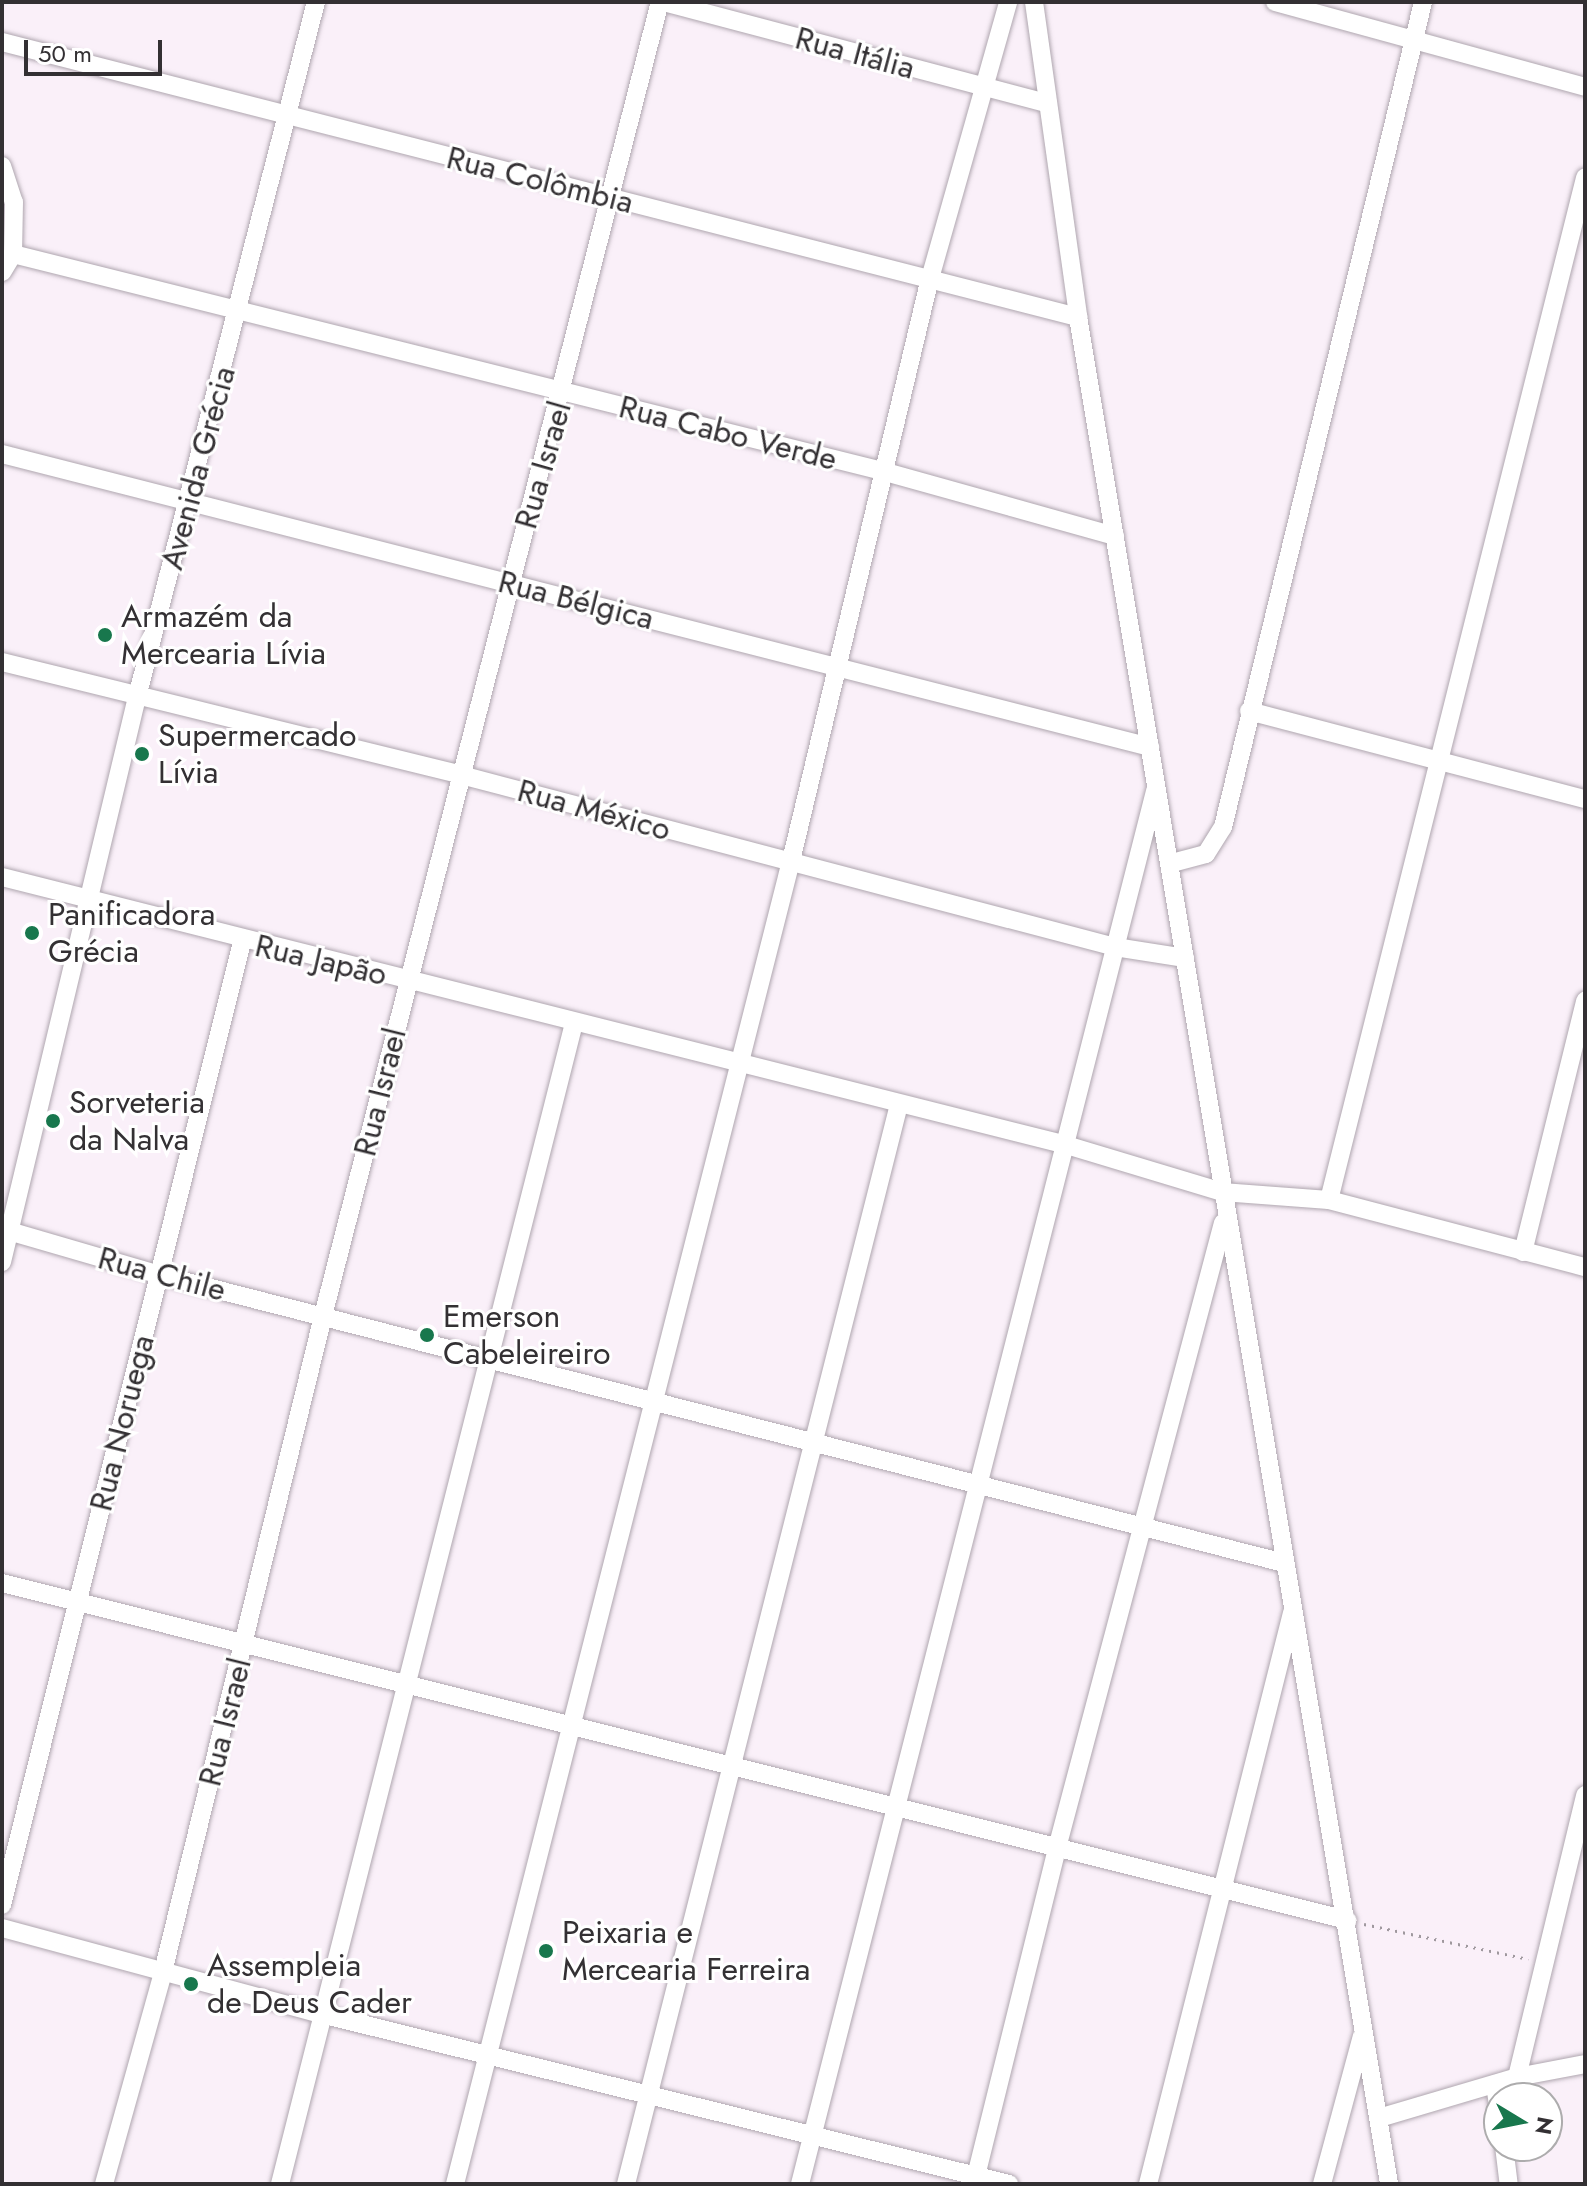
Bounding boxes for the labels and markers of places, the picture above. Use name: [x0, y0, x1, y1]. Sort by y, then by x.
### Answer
place label: Armazém da Mercearia Lívia: [121, 598, 326, 673]
marker: Armazém da Mercearia Lívia: [96, 626, 114, 644]
place label: Supermercado Lívia: [158, 717, 356, 792]
marker: Supermercado Lívia: [133, 745, 151, 763]
place label: Panificadora Grécia: [48, 896, 215, 971]
marker: Panificadora Grécia: [23, 924, 41, 942]
place label: Sorveteria da Nalva: [69, 1084, 205, 1159]
marker: Sorveteria da Nalva: [44, 1112, 62, 1130]
place label: Emerson Cabeleireiro: [443, 1298, 610, 1373]
marker: Emerson Cabeleireiro: [418, 1326, 436, 1344]
place label: Peixaria e Mercearia Ferreira: [562, 1914, 811, 1989]
marker: Peixaria e Mercearia Ferreira: [537, 1942, 555, 1960]
place label: Assempleia de Deus Cader: [207, 1947, 412, 2022]
marker: Assempleia de Deus Cader: [182, 1975, 200, 1993]

